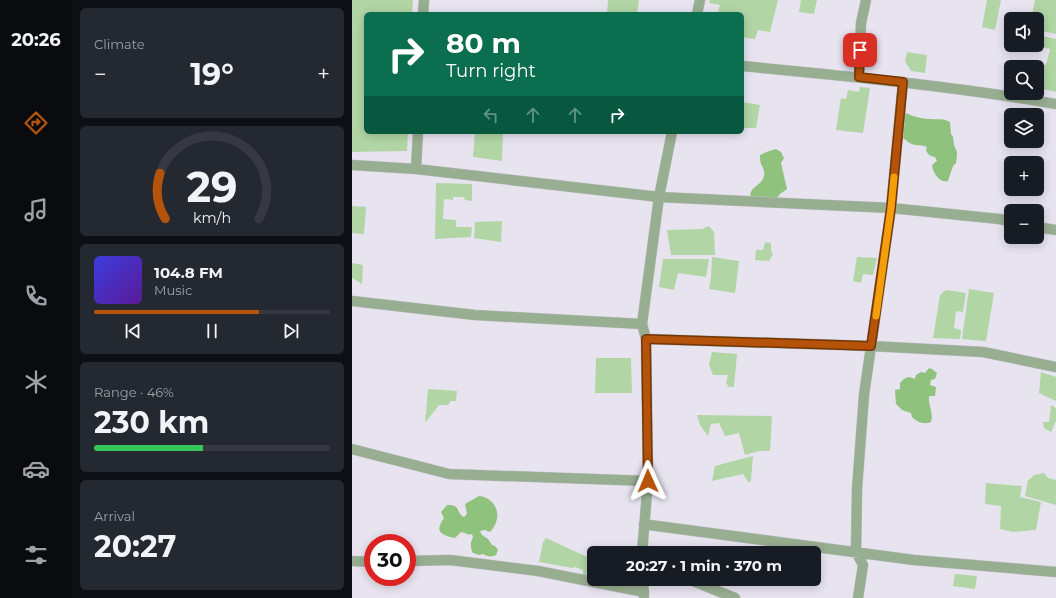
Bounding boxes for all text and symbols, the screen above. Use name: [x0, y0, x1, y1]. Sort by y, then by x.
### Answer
map controls: [1004, 12, 1044, 244]
button: sound: [1004, 12, 1044, 52]
text: 80 m: [446, 26, 521, 60]
icon: right: [380, 28, 432, 80]
text: 20:26: [11, 29, 61, 51]
pin: [843, 33, 877, 67]
text: Climate: [94, 36, 145, 52]
icon: arrive: [849, 39, 871, 61]
text: 19°: [190, 56, 234, 93]
text: Turn right: [446, 60, 536, 82]
button: search: [1004, 60, 1044, 100]
text: −: [94, 61, 107, 88]
text: +: [317, 61, 330, 88]
icon: left: [480, 104, 502, 126]
icon: ahead: [522, 104, 544, 126]
icon: ahead: [564, 104, 586, 126]
icon: right: [606, 104, 628, 126]
button: layers: [1004, 108, 1044, 148]
icon: directions: [22, 109, 50, 137]
button: +: [1004, 156, 1044, 196]
text: 29: [186, 162, 238, 212]
icon: music: [22, 196, 50, 224]
button: −: [1004, 204, 1044, 244]
text: km/h: [193, 209, 231, 227]
text: 104.8 FM: [154, 263, 223, 282]
icon: phone: [22, 282, 50, 310]
text: Music: [154, 282, 192, 298]
icon: previous: [122, 320, 144, 342]
icon: pause: [201, 320, 223, 342]
icon: next: [280, 320, 302, 342]
icon: climate: [22, 368, 50, 396]
text: Range · 46%: [94, 384, 174, 400]
text: 230 km: [94, 404, 209, 441]
icon: car: [22, 455, 50, 483]
position arrow: [627, 460, 669, 502]
text: Arrival: [94, 508, 135, 524]
text: 20:27: [94, 528, 176, 565]
speed limit sign: 30: [364, 534, 416, 586]
icon: filters: [22, 541, 50, 569]
text: 20:27 · 1 min · 370 m: [626, 556, 782, 575]

